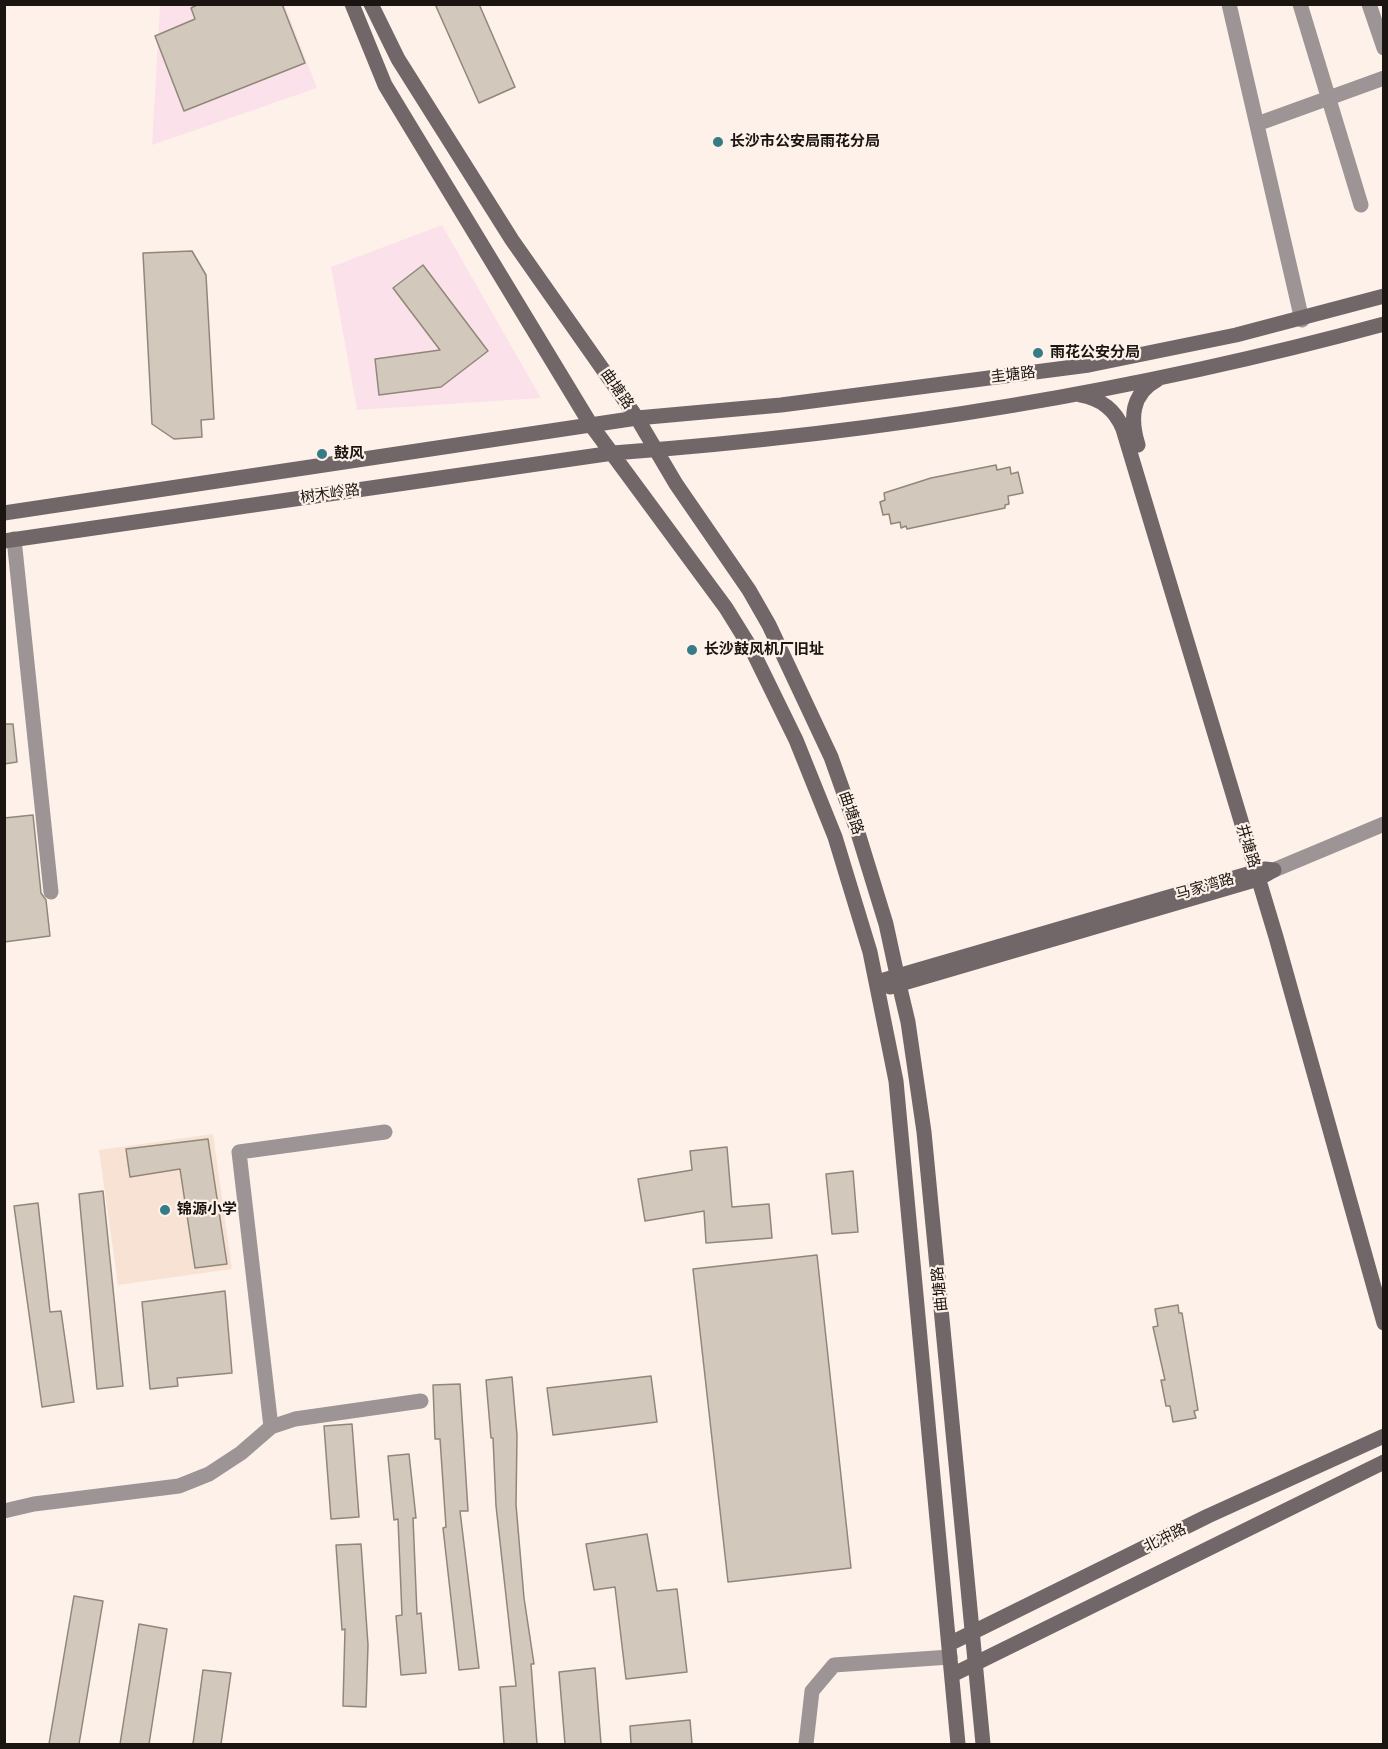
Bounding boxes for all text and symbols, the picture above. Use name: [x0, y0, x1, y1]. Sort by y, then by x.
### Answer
place label: 长沙市公安局雨花分局: [730, 133, 880, 151]
marker: 长沙市公安局雨花分局: [711, 135, 725, 149]
place label: 雨花公安分局: [1050, 344, 1140, 362]
marker: 雨花公安分局: [1031, 346, 1045, 360]
street label: 圭塘路: [990, 363, 1036, 387]
street label: 曲塘路: [597, 365, 637, 413]
place label: 鼓风: [334, 445, 364, 463]
marker: 鼓风: [315, 447, 329, 461]
street label: 树木岭路: [299, 481, 361, 507]
place label: 长沙鼓风机厂旧址: [704, 641, 824, 659]
marker: 长沙鼓风机厂旧址: [685, 643, 699, 657]
street label: 曲塘路: [835, 789, 867, 837]
street label: 井塘路: [1233, 822, 1263, 870]
street label: 马家湾路: [1174, 870, 1236, 904]
place label: 锦源小学: [177, 1201, 237, 1219]
marker: 锦源小学: [158, 1203, 172, 1217]
street label: 曲塘路: [929, 1266, 951, 1312]
street label: 北冲路: [1141, 1520, 1189, 1556]

